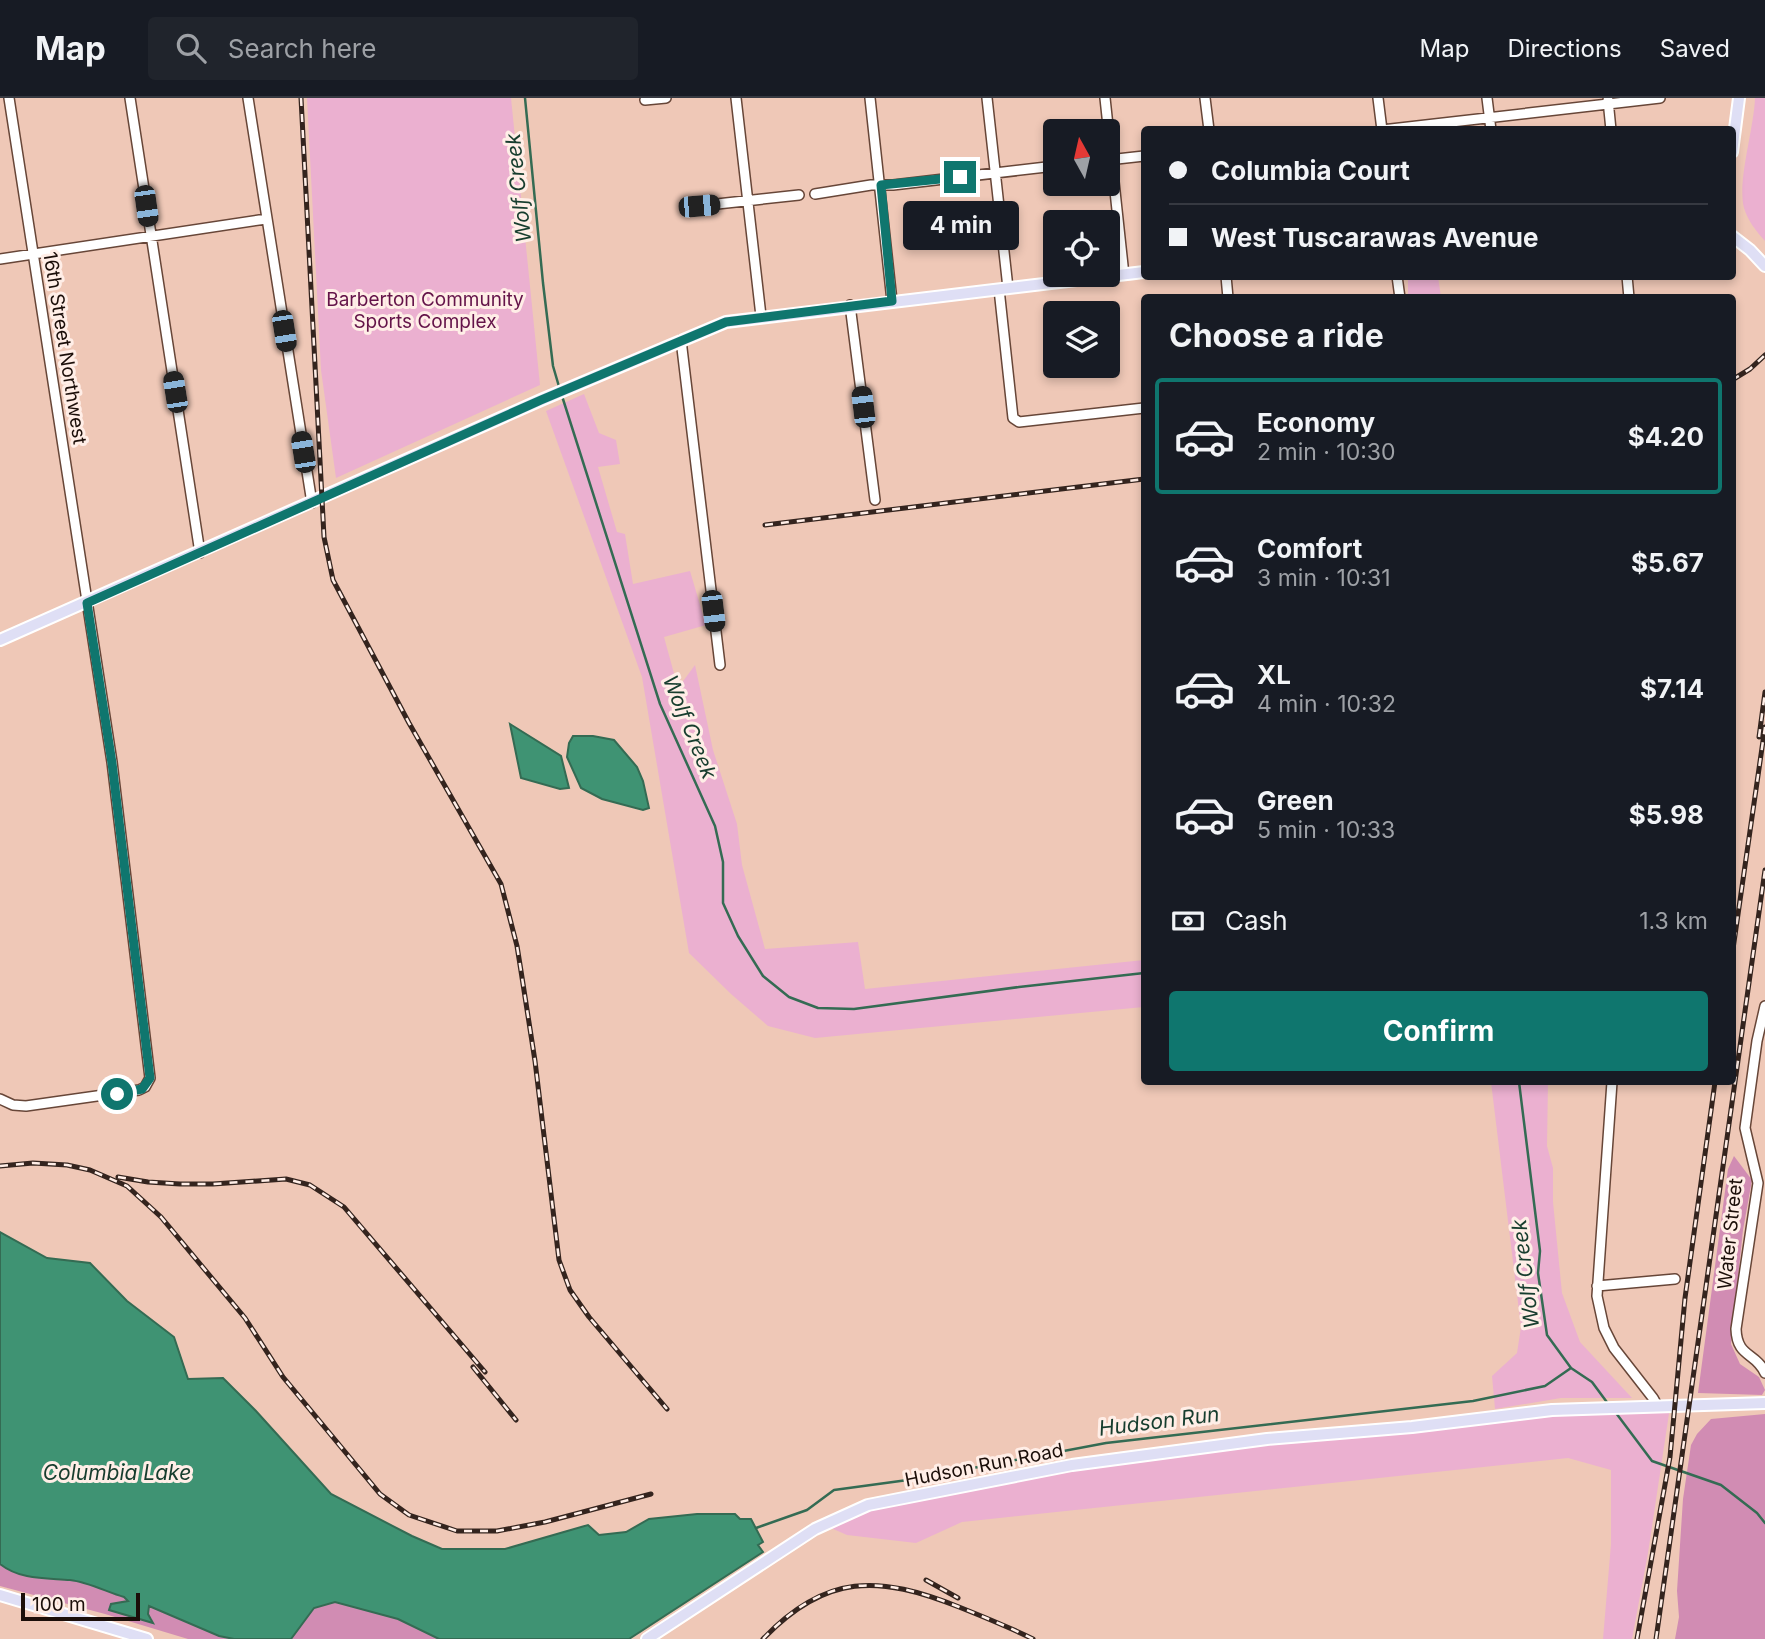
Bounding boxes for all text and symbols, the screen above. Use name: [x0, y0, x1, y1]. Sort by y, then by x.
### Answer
search box: [148, 17, 638, 80]
text: Map: [35, 28, 106, 68]
icon: search: [172, 29, 210, 67]
text: Search here: [228, 33, 376, 64]
text: Map: [1420, 34, 1469, 63]
text: Directions: [1507, 34, 1622, 63]
text: Saved: [1660, 34, 1730, 63]
north arrow: [1043, 119, 1120, 196]
map controls: [1043, 119, 1120, 378]
water label: Wolf Creek: [500, 132, 536, 244]
text: Columbia Court: [1211, 155, 1410, 186]
route end: [944, 161, 976, 193]
car: [133, 184, 160, 228]
car: [678, 194, 721, 218]
callout: 4 min: [902, 202, 1018, 250]
button: locate: [1043, 210, 1120, 287]
text: 4 min: [930, 211, 992, 239]
text: West Tuscarawas Avenue: [1211, 222, 1539, 253]
street label: 16th Street Northwest: [38, 250, 92, 446]
park label: Barberton Community Sports Complex: [326, 288, 524, 333]
button: layers: [1043, 301, 1120, 378]
car: [271, 309, 298, 353]
text: Choose a ride: [1169, 316, 1384, 355]
car: [162, 370, 189, 414]
car: [851, 385, 876, 429]
icon: car: [1173, 405, 1236, 468]
text: Economy: [1257, 407, 1375, 438]
text: $4.20: [1628, 421, 1704, 452]
car: [290, 430, 317, 474]
text: 2 min · 10:30: [1257, 438, 1396, 466]
icon: car: [1173, 531, 1236, 594]
text: Comfort: [1257, 533, 1362, 564]
text: $5.67: [1631, 547, 1704, 578]
text: 3 min · 10:31: [1257, 564, 1391, 592]
car: [701, 589, 726, 633]
icon: car: [1173, 657, 1236, 720]
text: XL: [1257, 659, 1291, 690]
water label: Wolf Creek: [658, 671, 722, 783]
text: $7.14: [1640, 673, 1704, 704]
text: 4 min · 10:32: [1257, 690, 1396, 718]
icon: car: [1173, 783, 1236, 846]
text: Green: [1257, 785, 1334, 816]
text: $5.98: [1629, 799, 1704, 830]
text: 5 min · 10:33: [1257, 816, 1395, 844]
icon: cash: [1169, 902, 1207, 940]
text: Cash: [1225, 905, 1288, 936]
text: 1.3 km: [1639, 907, 1708, 935]
button: Confirm: [1169, 991, 1708, 1071]
route start: [101, 1078, 133, 1110]
street label: Water Street: [1713, 1177, 1747, 1291]
water label: Wolf Creek: [1506, 1218, 1544, 1330]
water label: Hudson Run: [1097, 1401, 1221, 1441]
street label: Hudson Run Road: [903, 1438, 1065, 1492]
water label: Columbia Lake: [43, 1460, 191, 1485]
scale bar: [21, 1590, 140, 1622]
text: 100 m: [32, 1593, 86, 1616]

